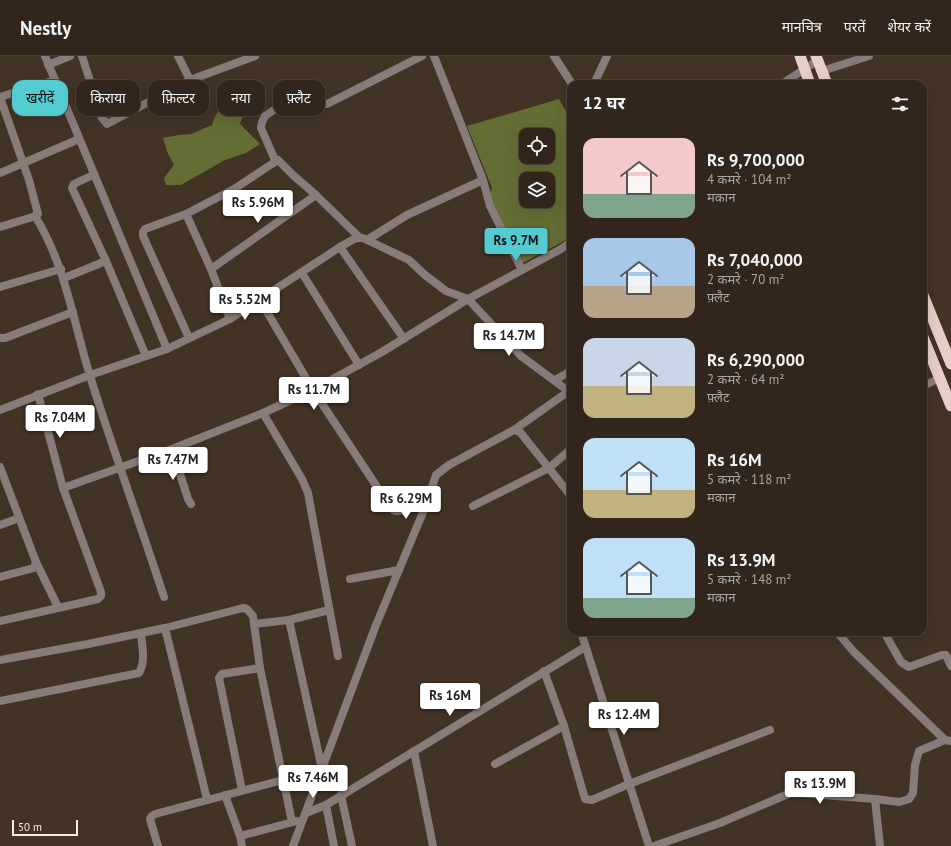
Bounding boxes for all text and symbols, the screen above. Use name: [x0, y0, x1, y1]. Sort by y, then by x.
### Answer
text: Nestly: [20, 16, 71, 40]
text: मानचित्र: [782, 18, 822, 36]
text: परतें: [844, 18, 865, 36]
text: शेयर करें: [887, 18, 931, 36]
chip: खरीदें: [12, 80, 68, 116]
chip: किराया: [76, 80, 140, 116]
chip: फ़िल्टर: [148, 80, 209, 116]
chip: नया: [217, 80, 265, 116]
chip: फ़्लैट: [273, 80, 325, 116]
text: 12 घर: [583, 92, 625, 114]
icon: filters: [889, 93, 911, 115]
map controls: [519, 128, 555, 208]
button: locate: [519, 128, 555, 164]
text: Rs 9,700,000: [707, 149, 805, 171]
icon: home: [615, 154, 663, 202]
text: 4 कमरे · 104 m²: [707, 171, 791, 188]
button: layers: [519, 172, 555, 208]
text: मकान: [707, 189, 735, 206]
pin: Rs 5.96M: [217, 190, 299, 224]
text: Rs 5.96M: [232, 194, 284, 211]
pin: Rs 9.7M: [479, 228, 553, 262]
text: Rs 9.7M: [494, 232, 538, 249]
text: Rs 7,040,000: [707, 249, 803, 271]
icon: home: [615, 254, 663, 302]
text: 2 कमरे · 70 m²: [707, 271, 784, 288]
pin: Rs 5.52M: [204, 287, 286, 321]
text: फ़्लैट: [707, 289, 730, 306]
text: Rs 5.52M: [219, 291, 271, 308]
pin: Rs 14.7M: [468, 323, 550, 357]
text: Rs 14.7M: [483, 327, 535, 344]
text: Rs 6,290,000: [707, 349, 805, 371]
icon: home: [615, 354, 663, 402]
text: 2 कमरे · 64 m²: [707, 371, 784, 388]
pin: Rs 11.7M: [273, 377, 355, 411]
text: Rs 11.7M: [288, 381, 340, 398]
text: फ़्लैट: [707, 389, 730, 406]
pin: Rs 7.04M: [19, 405, 101, 439]
text: Rs 7.04M: [35, 409, 85, 426]
pin: Rs 7.47M: [132, 447, 214, 481]
text: Rs 16M: [707, 449, 762, 471]
text: Rs 7.47M: [148, 451, 198, 468]
icon: home: [615, 454, 663, 502]
text: 5 कमरे · 118 m²: [707, 471, 791, 488]
pin: Rs 6.29M: [365, 486, 447, 520]
text: मकान: [707, 489, 735, 506]
text: Rs 6.29M: [380, 490, 432, 507]
text: Rs 13.9M: [707, 549, 775, 571]
icon: home: [615, 554, 663, 602]
text: 5 कमरे · 148 m²: [707, 571, 791, 588]
text: मकान: [707, 589, 735, 606]
pin: Rs 16M: [417, 683, 483, 717]
text: Rs 16M: [429, 687, 471, 704]
pin: Rs 12.4M: [583, 702, 665, 736]
text: Rs 12.4M: [598, 706, 650, 723]
pin: Rs 7.46M: [272, 765, 354, 799]
text: Rs 7.46M: [288, 769, 338, 786]
pin: Rs 13.9M: [779, 771, 861, 805]
text: Rs 13.9M: [794, 775, 846, 792]
scale bar: [12, 818, 78, 837]
text: 50 m: [18, 820, 42, 834]

